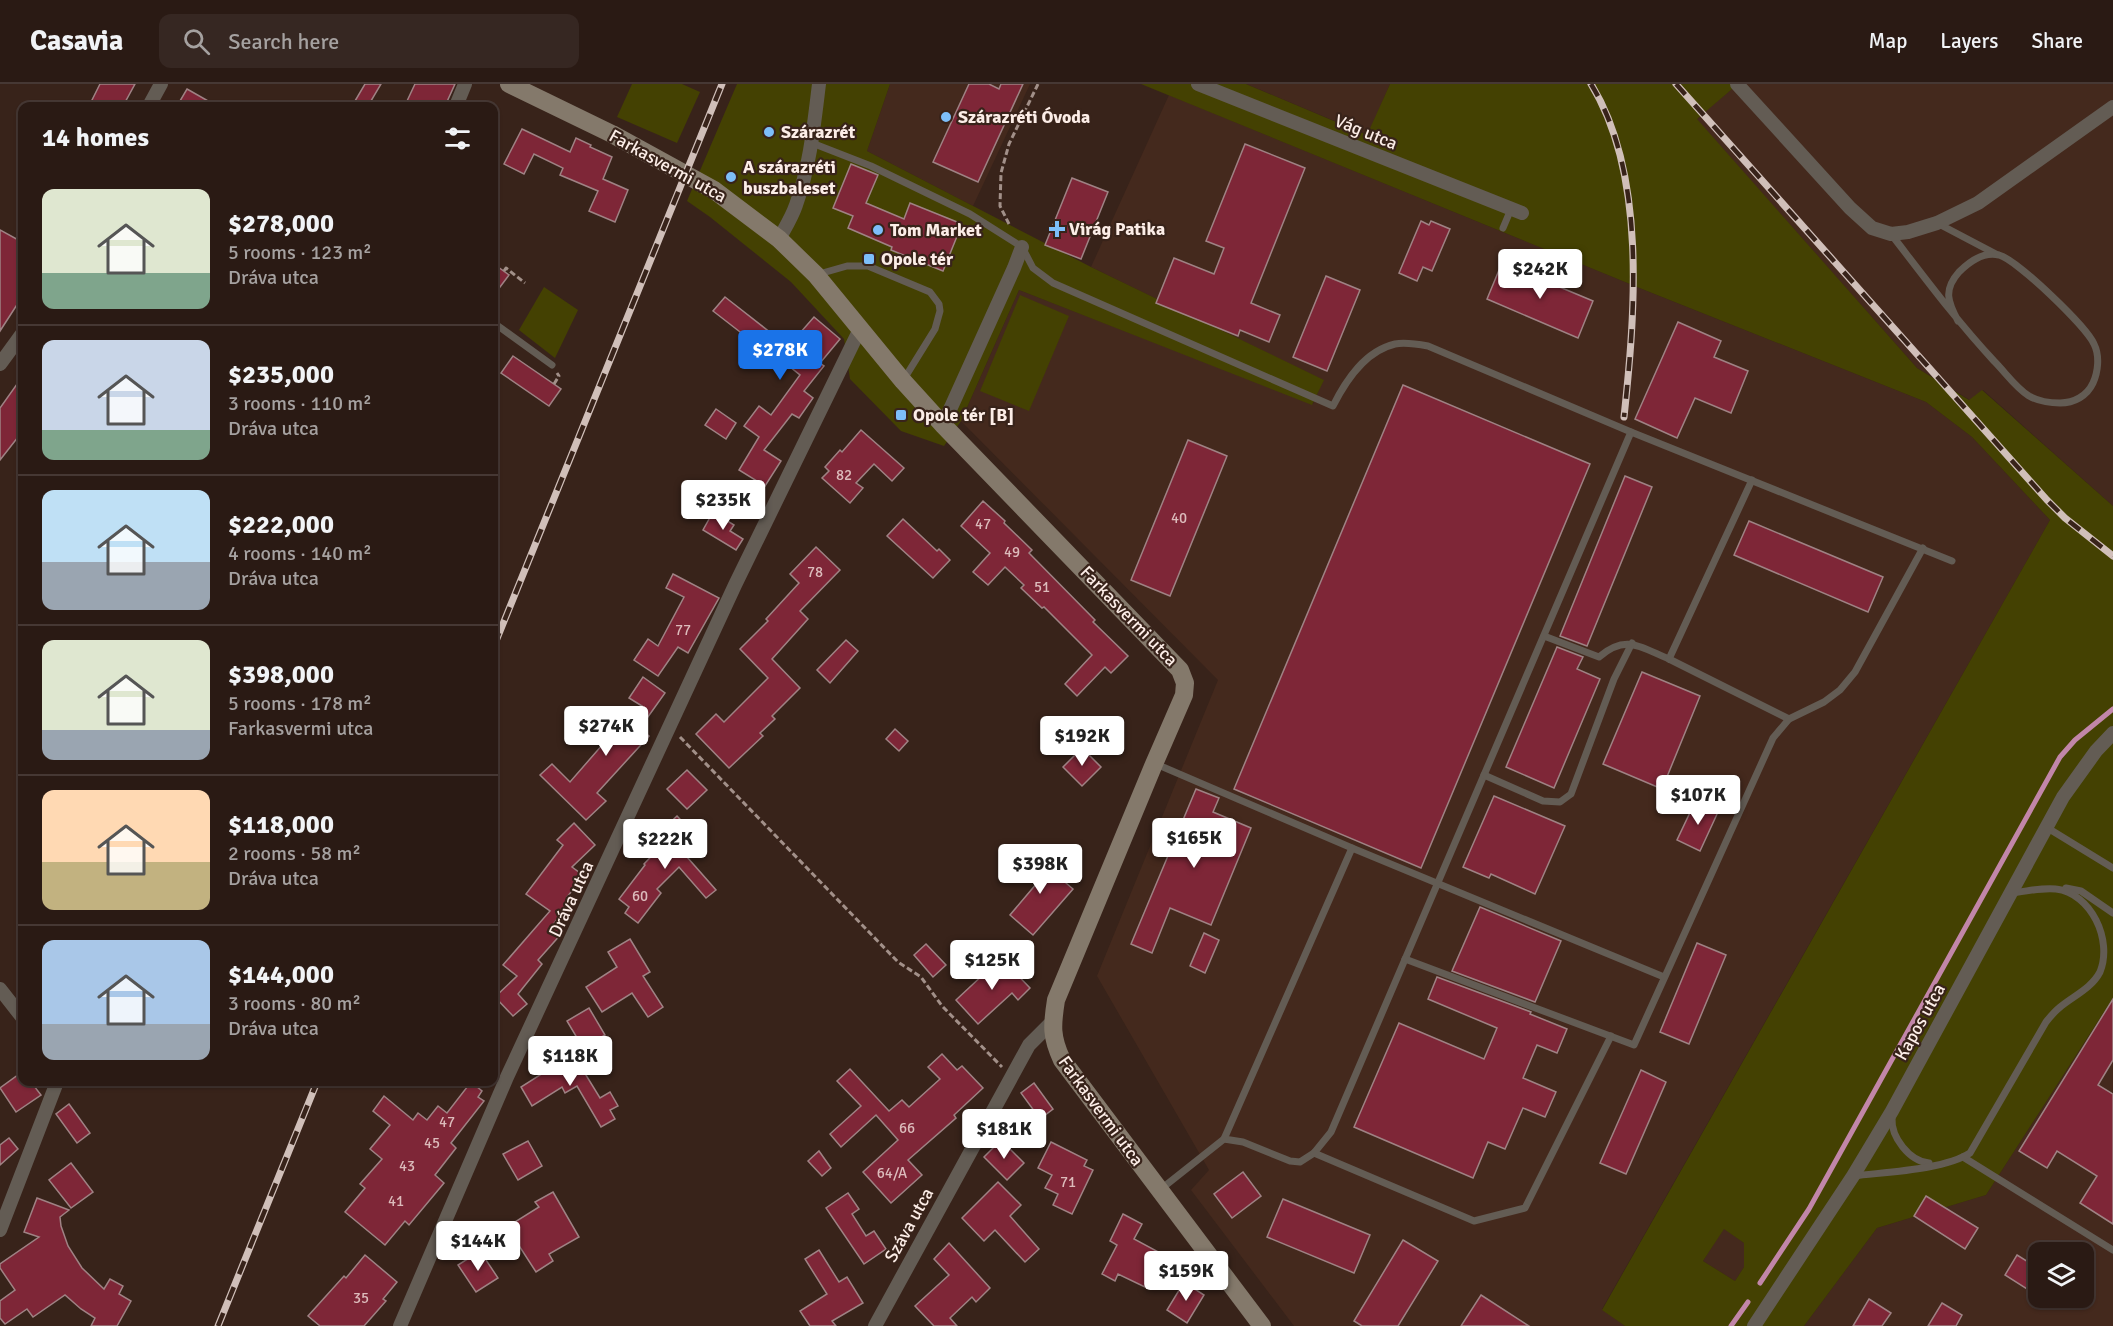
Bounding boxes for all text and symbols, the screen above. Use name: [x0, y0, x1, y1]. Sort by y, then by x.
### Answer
search box: [159, 14, 579, 68]
text: Casavia: [30, 24, 123, 58]
icon: search: [180, 25, 213, 58]
text: Search here: [228, 28, 339, 55]
text: Map: [1869, 28, 1907, 54]
text: Layers: [1940, 28, 1998, 54]
text: Share: [2031, 28, 2083, 54]
place label: Szárazréti Óvoda: [958, 106, 1090, 128]
street label: Vág utca: [1331, 109, 1401, 155]
marker: Szárazréti Óvoda: [939, 110, 953, 124]
place label: Szárazrét: [781, 121, 855, 143]
text: 14 homes: [42, 122, 149, 154]
icon: filters: [441, 122, 474, 155]
street label: Farkasvermi utca: [605, 125, 731, 207]
marker: Szárazrét: [762, 125, 776, 139]
place label: A szárazréti buszbaleset: [743, 156, 836, 199]
marker: A szárazréti buszbaleset: [724, 170, 738, 184]
text: $278,000: [228, 208, 334, 240]
icon: home: [90, 213, 162, 285]
place label: Virág Patika: [1069, 218, 1165, 240]
place label: Tom Market: [890, 219, 982, 241]
marker: Virág Patika: [1050, 222, 1064, 236]
marker: Tom Market: [871, 223, 885, 237]
text: 5 rooms · 123 m²: [228, 240, 372, 265]
place label: Opole tér: [881, 248, 954, 270]
pin: $242K: [1498, 249, 1582, 300]
marker: Opole tér: [862, 252, 876, 266]
text: $242K: [1512, 256, 1568, 281]
text: Dráva utca: [228, 265, 319, 290]
pin: $278K: [738, 330, 822, 381]
text: $278K: [752, 337, 808, 362]
text: $235,000: [228, 359, 334, 391]
icon: home: [90, 364, 162, 436]
text: 3 rooms · 110 m²: [228, 391, 372, 416]
place label: Opole tér [B]: [913, 404, 1014, 426]
marker: Opole tér [B]: [894, 408, 908, 422]
text: Dráva utca: [228, 416, 319, 441]
house number: 82: [836, 466, 852, 484]
pin: $235K: [681, 480, 765, 531]
text: $235K: [695, 487, 751, 512]
text: $222,000: [228, 509, 334, 541]
house number: 40: [1171, 509, 1187, 527]
icon: home: [90, 514, 162, 586]
house number: 47: [975, 515, 991, 533]
text: 4 rooms · 140 m²: [228, 541, 372, 566]
house number: 49: [1004, 543, 1020, 561]
street label: Farkasvermi utca: [1076, 561, 1182, 671]
house number: 78: [807, 563, 823, 581]
text: Dráva utca: [228, 566, 319, 591]
house number: 51: [1034, 578, 1050, 596]
house number: 77: [675, 621, 691, 639]
text: $398,000: [228, 659, 334, 691]
icon: home: [90, 664, 162, 736]
text: 5 rooms · 178 m²: [228, 691, 372, 716]
pin: $274K: [564, 706, 648, 757]
text: $274K: [578, 713, 634, 738]
text: Farkasvermi utca: [228, 716, 373, 741]
pin: $192K: [1040, 716, 1124, 767]
text: $192K: [1054, 723, 1110, 748]
pin: $107K: [1656, 775, 1740, 826]
text: $107K: [1670, 782, 1726, 807]
text: $118,000: [228, 809, 334, 841]
icon: home: [90, 814, 162, 886]
pin: $165K: [1152, 818, 1236, 869]
pin: $222K: [623, 819, 707, 870]
text: $165K: [1166, 825, 1222, 850]
text: $222K: [637, 826, 693, 851]
text: 2 rooms · 58 m²: [228, 841, 361, 866]
pin: $398K: [998, 844, 1082, 895]
text: $398K: [1012, 851, 1068, 876]
street label: Dráva utca: [544, 857, 598, 941]
text: Dráva utca: [228, 866, 319, 891]
house number: 60: [632, 887, 648, 905]
pin: $125K: [950, 940, 1034, 991]
text: $125K: [964, 947, 1020, 972]
text: $144,000: [228, 959, 334, 991]
icon: home: [90, 964, 162, 1036]
street label: Kapos utca: [1890, 980, 1950, 1064]
text: 3 rooms · 80 m²: [228, 991, 361, 1016]
text: Dráva utca: [228, 1016, 319, 1041]
pin: $118K: [528, 1036, 612, 1087]
text: $118K: [542, 1043, 598, 1068]
street label: Farkasvermi utca: [1054, 1052, 1148, 1170]
pin: $181K: [962, 1109, 1046, 1160]
house number: 47: [439, 1113, 455, 1131]
text: $181K: [976, 1116, 1032, 1141]
house number: 66: [899, 1119, 915, 1137]
house number: 45: [424, 1134, 440, 1152]
house number: 43: [399, 1157, 415, 1175]
house number: 64/A: [877, 1164, 907, 1182]
house number: 71: [1060, 1173, 1076, 1191]
street label: Száva utca: [880, 1184, 938, 1266]
house number: 41: [388, 1192, 404, 1210]
pin: $144K: [436, 1221, 520, 1272]
text: $144K: [450, 1228, 506, 1253]
map controls: [2028, 1242, 2094, 1308]
button: layers: [2028, 1242, 2094, 1308]
pin: $159K: [1144, 1251, 1228, 1302]
text: $159K: [1158, 1258, 1214, 1283]
house number: 35: [353, 1289, 369, 1307]

